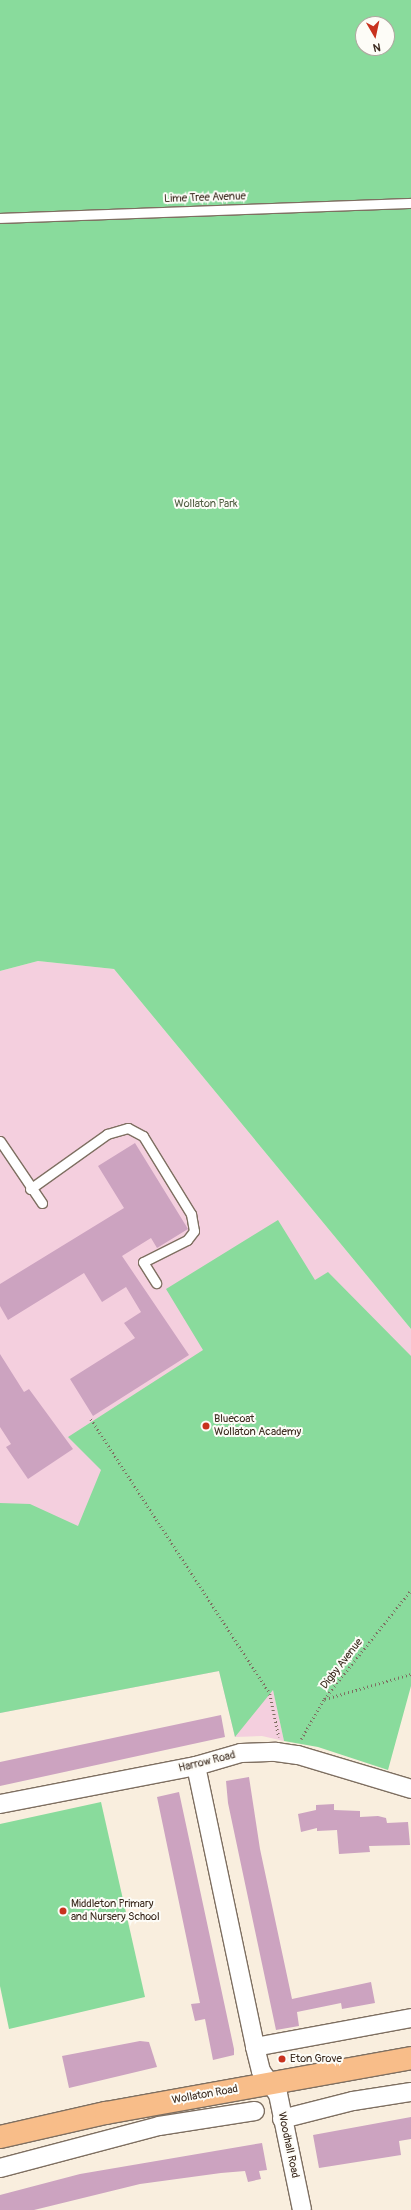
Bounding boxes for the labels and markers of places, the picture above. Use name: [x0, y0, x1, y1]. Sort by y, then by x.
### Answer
place label: Bluecoat Wollaton Academy: [214, 1413, 301, 1439]
marker: Bluecoat Wollaton Academy: [201, 1421, 211, 1431]
place label: Middleton Primary and Nursery School: [71, 1898, 160, 1924]
marker: Middleton Primary and Nursery School: [58, 1906, 68, 1916]
place label: Eton Grove: [290, 2052, 342, 2066]
marker: Eton Grove: [277, 2054, 287, 2064]

